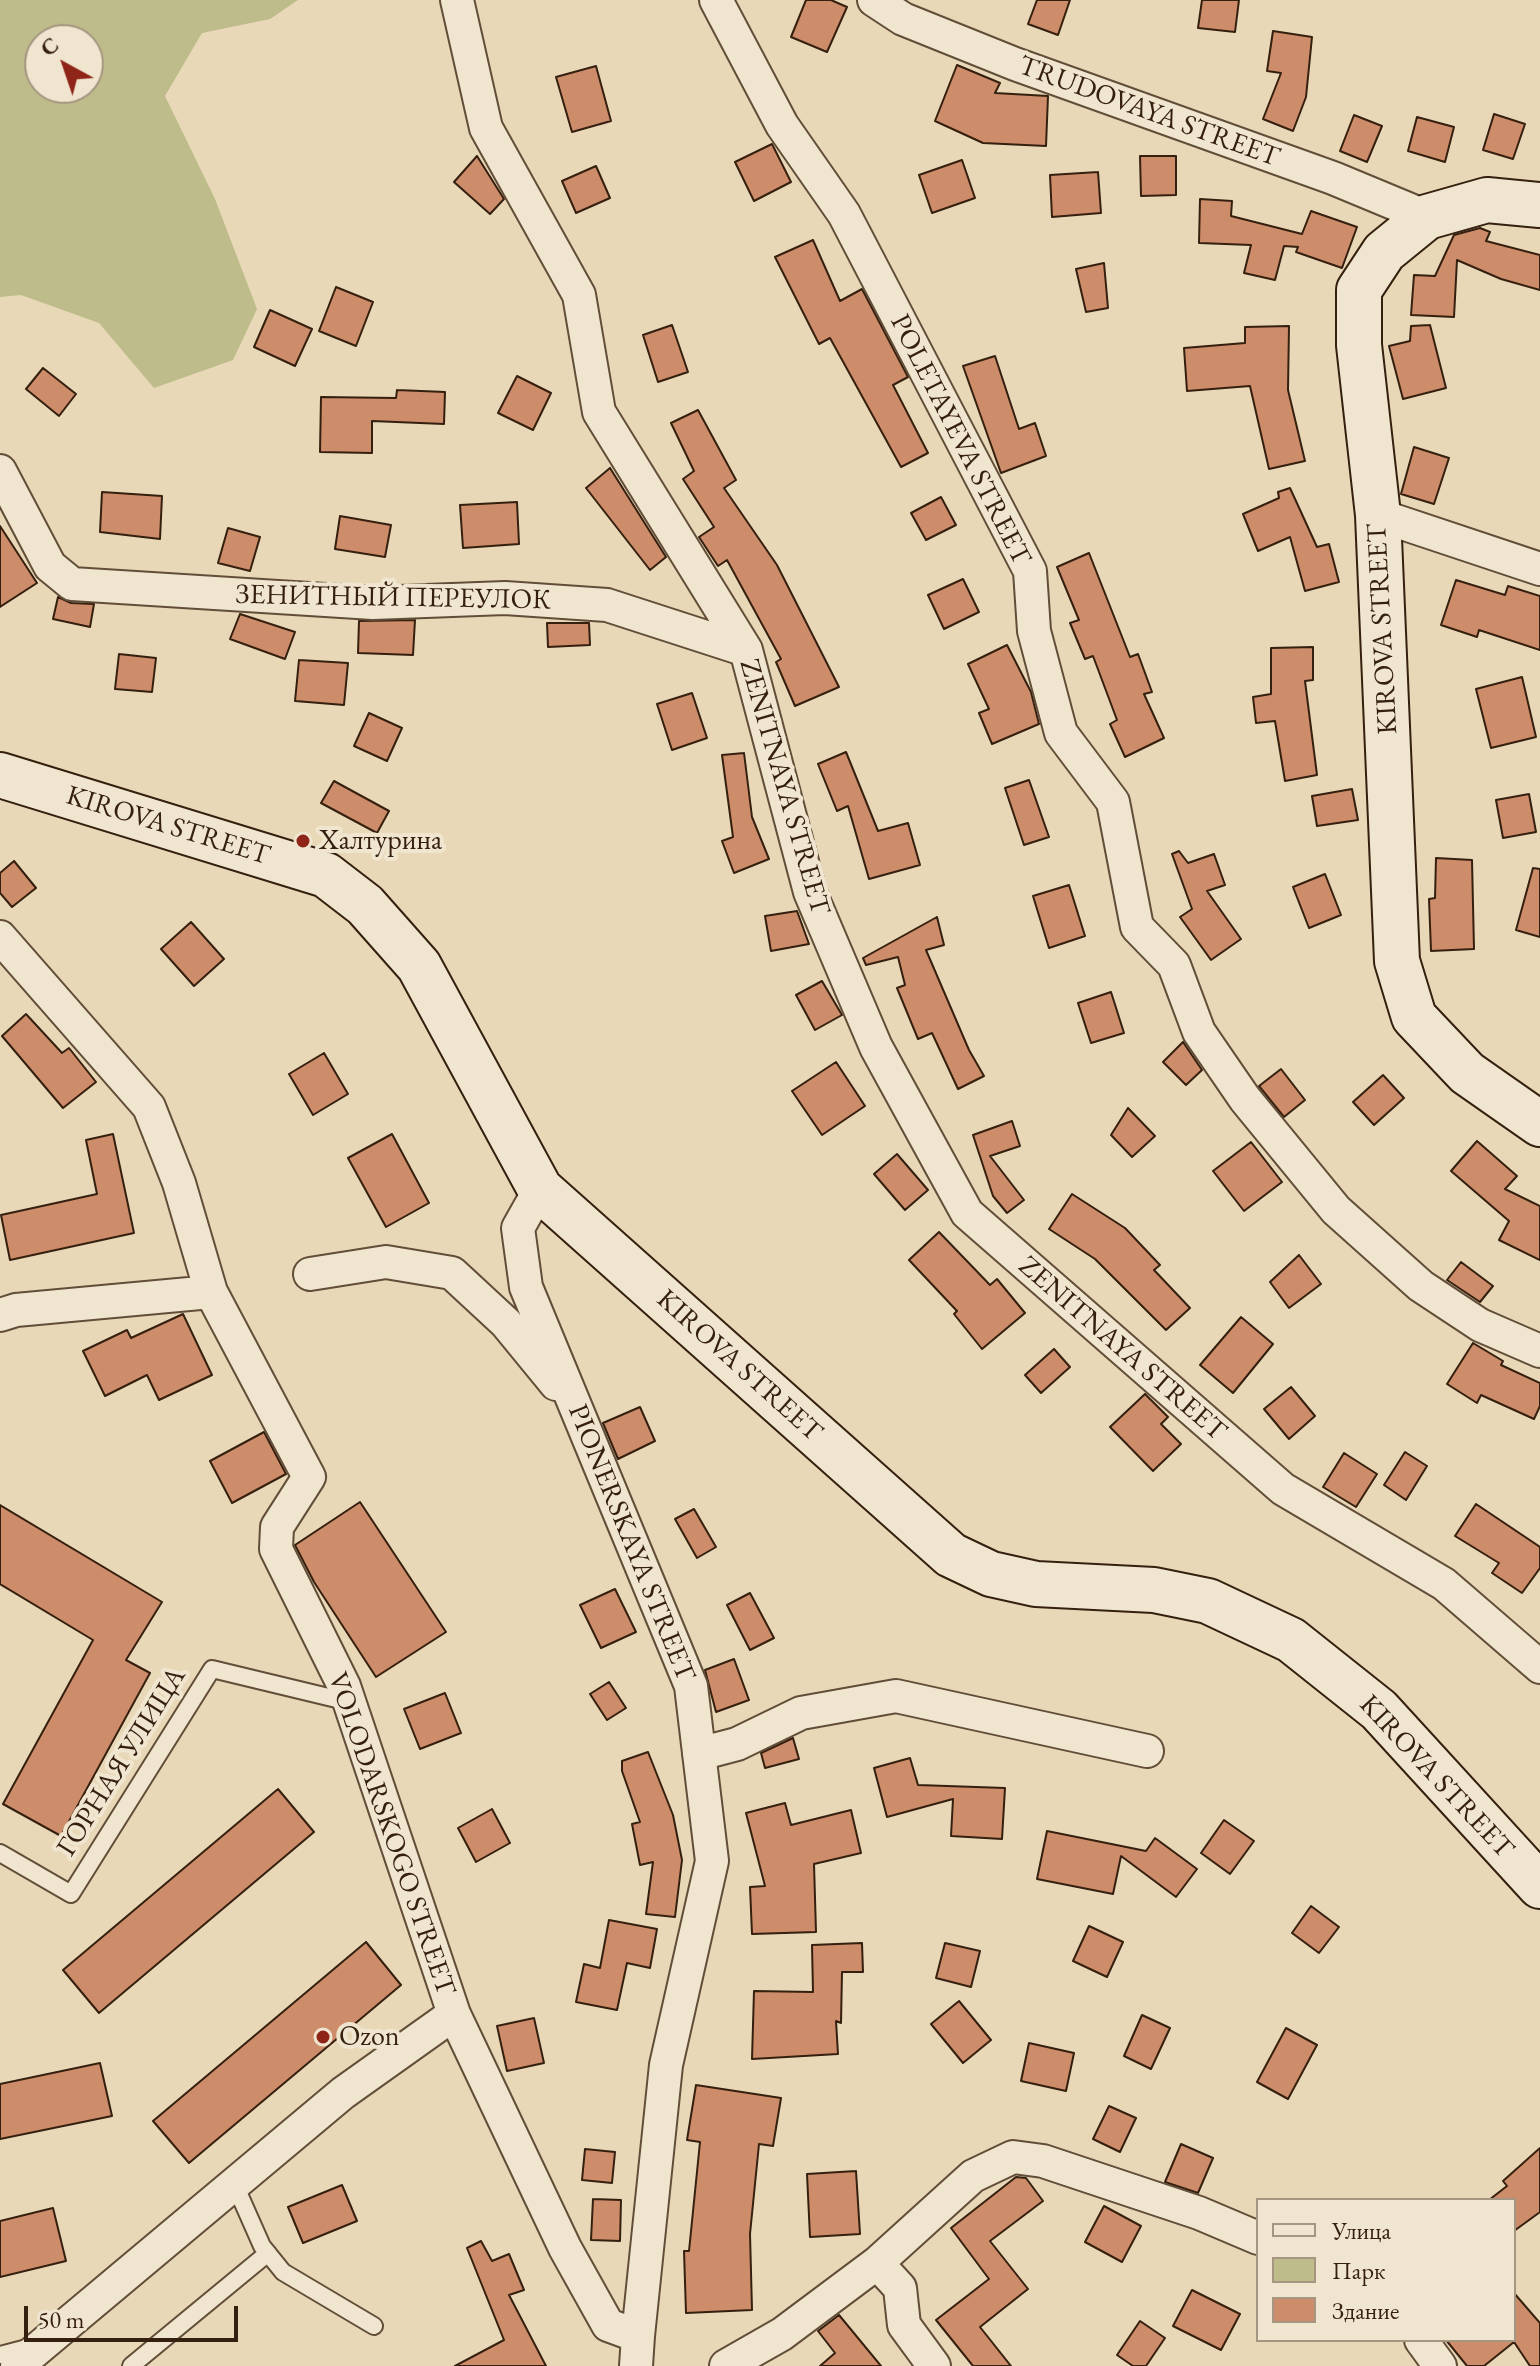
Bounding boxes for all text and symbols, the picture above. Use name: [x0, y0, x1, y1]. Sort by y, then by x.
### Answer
north arrow: [24, 24, 104, 104]
text: С: [34, 31, 65, 63]
street label: TRUDOVAYA STREET: [1014, 49, 1284, 175]
street label: POLETAYEVA STREET: [882, 309, 1038, 571]
street label: KIROVA STREET: [1361, 523, 1405, 735]
street label: ЗЕНИТНЫЙ ПЕРЕУЛОК: [235, 578, 551, 618]
street label: ZENITNAYA STREET: [731, 655, 837, 919]
street label: KIROVA STREET: [62, 779, 274, 873]
place label: Халтурина: [319, 824, 442, 858]
marker: Халтурина: [294, 832, 312, 850]
street label: ZENITNAYA STREET: [1011, 1250, 1233, 1448]
street label: KIROVA STREET: [649, 1283, 829, 1449]
street label: PIONERSKAYA STREET: [560, 1400, 702, 1686]
street label: ГОРНАЯ УЛИЦА: [50, 1661, 194, 1863]
street label: VOLODARSKOGO STREET: [320, 1668, 462, 2000]
street label: KIROVA STREET: [1352, 1688, 1520, 1866]
place label: Ozon: [339, 2020, 400, 2054]
marker: Ozon: [314, 2028, 332, 2046]
legend: [1256, 2198, 1516, 2342]
text: Улица: [1332, 2215, 1391, 2246]
text: Парк: [1332, 2255, 1385, 2286]
scale bar: [28, 2290, 242, 2340]
text: Здание: [1332, 2295, 1399, 2326]
text: 50 m: [38, 2304, 85, 2335]

